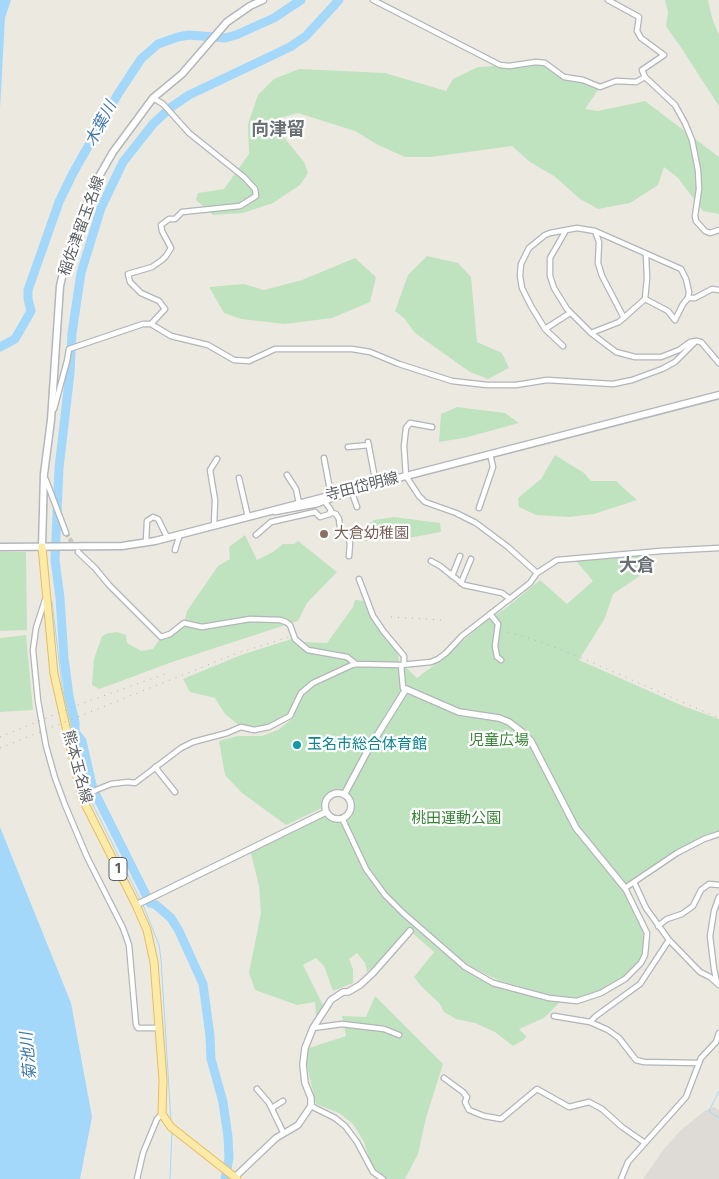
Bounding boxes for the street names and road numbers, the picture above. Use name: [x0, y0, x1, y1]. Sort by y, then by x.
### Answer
street label: 稲佐津留玉名線: [56, 174, 108, 278]
street label: 寺田岱明線: [323, 469, 401, 505]
street label: 熊本玉名線: [59, 728, 95, 806]
road number: 1: [109, 858, 127, 881]

